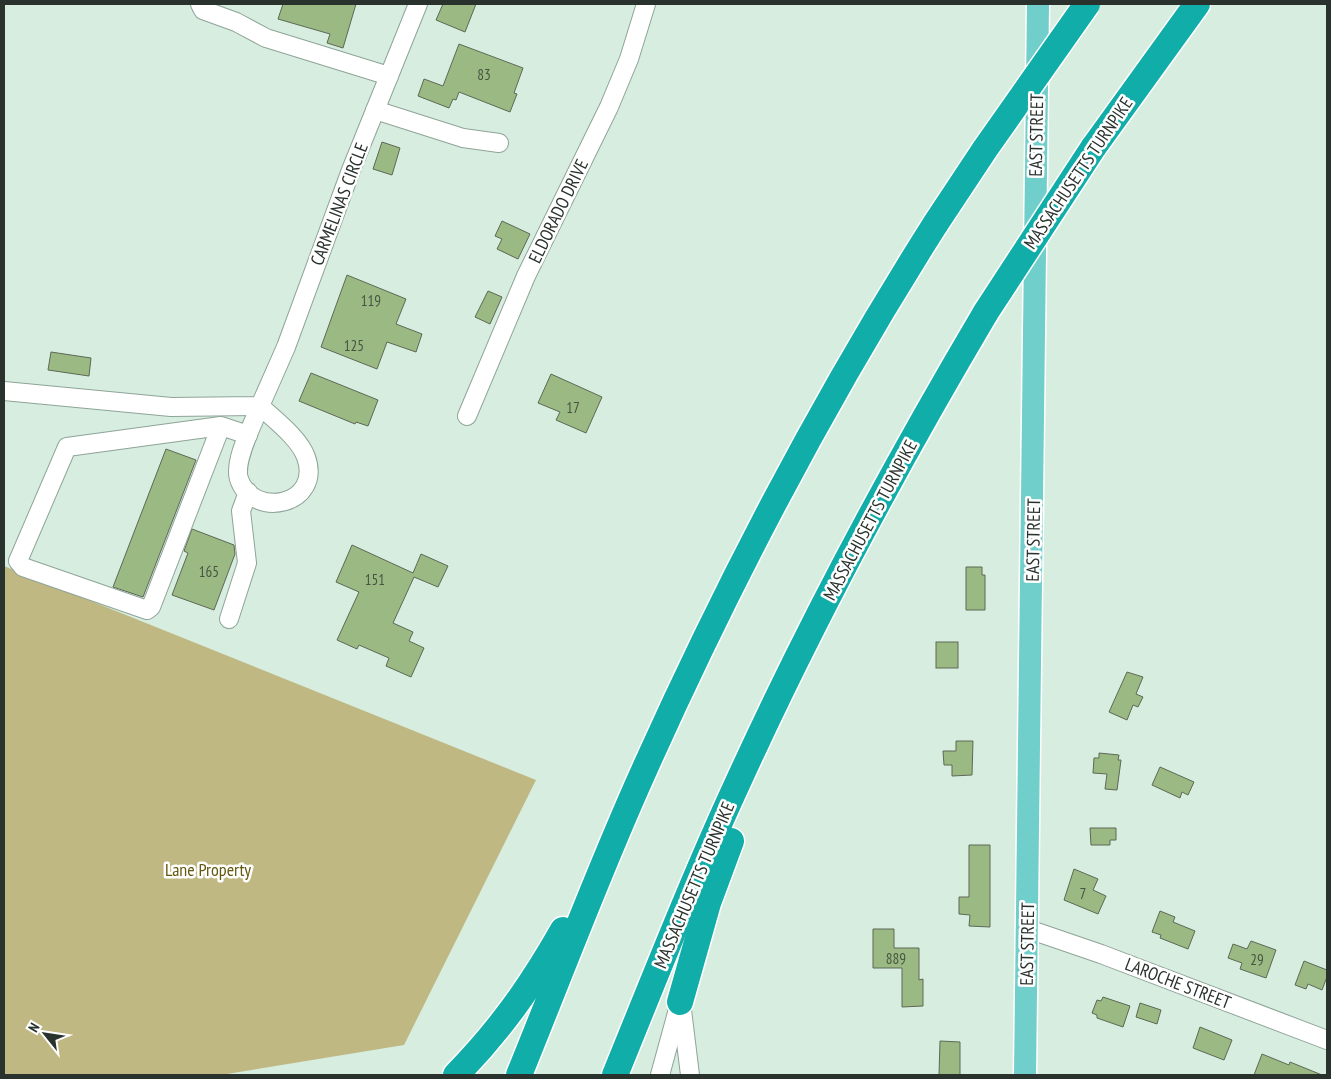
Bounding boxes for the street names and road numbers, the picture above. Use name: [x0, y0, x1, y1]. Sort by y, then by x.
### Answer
street label: MASSACHUSETTS TURNPIKE: [1019, 93, 1137, 253]
street label: EAST STREET: [1024, 93, 1048, 177]
street label: CARMELINAS CIRCLE: [305, 139, 373, 269]
street label: ELDORADO DRIVE: [523, 155, 593, 267]
street label: MASSACHUSETTS TURNPIKE: [818, 436, 922, 604]
street label: EAST STREET: [1021, 498, 1045, 582]
street label: MASSACHUSETTS TURNPIKE: [649, 798, 739, 972]
street label: EAST STREET: [1015, 902, 1039, 986]
street label: LAROCHE STREET: [1122, 952, 1234, 1014]

